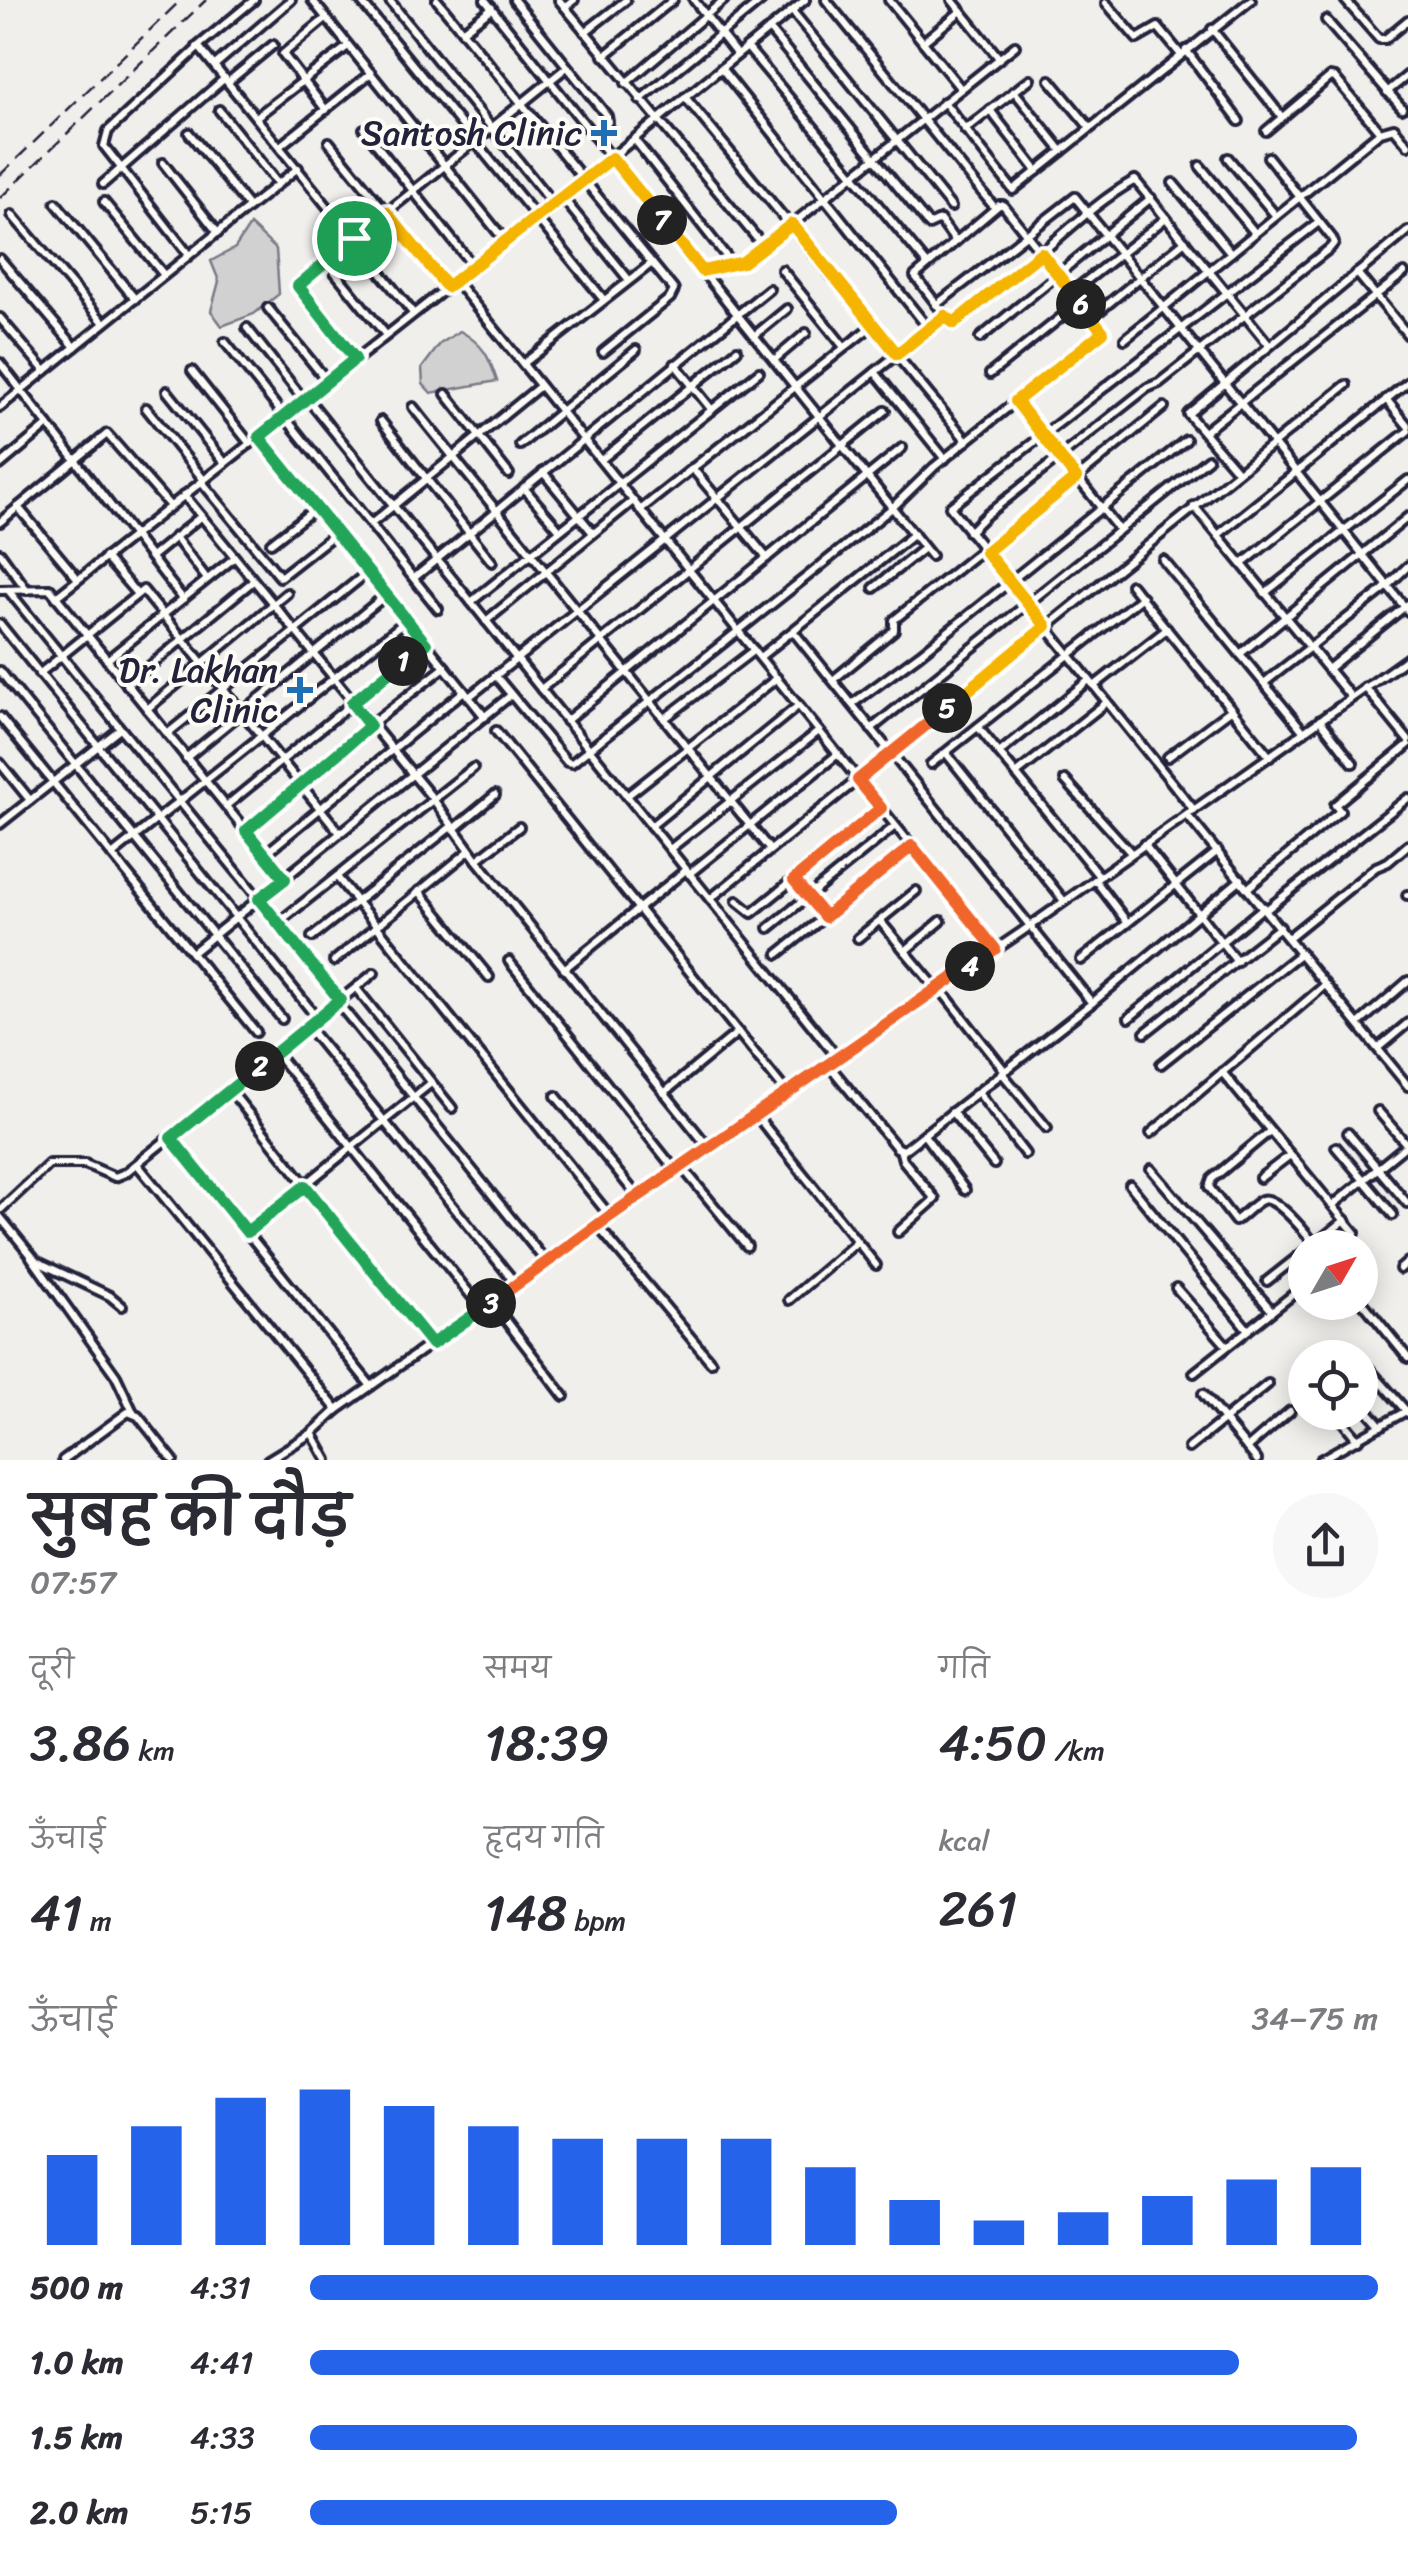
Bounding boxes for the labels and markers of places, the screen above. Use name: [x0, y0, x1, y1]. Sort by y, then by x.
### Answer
place label: Santosh Clinic: [361, 102, 583, 164]
marker: Santosh Clinic: [591, 120, 617, 146]
pin: 7: [637, 195, 687, 245]
pin: [312, 196, 397, 281]
pin: 6: [1056, 279, 1106, 329]
pin: 1: [378, 636, 428, 686]
place label: Dr. Lakhan Clinic: [119, 639, 279, 741]
marker: Dr. Lakhan Clinic: [287, 677, 313, 703]
pin: 5: [922, 683, 972, 733]
pin: 4: [945, 941, 995, 991]
pin: 2: [235, 1041, 285, 1091]
pin: 3: [466, 1278, 516, 1328]

